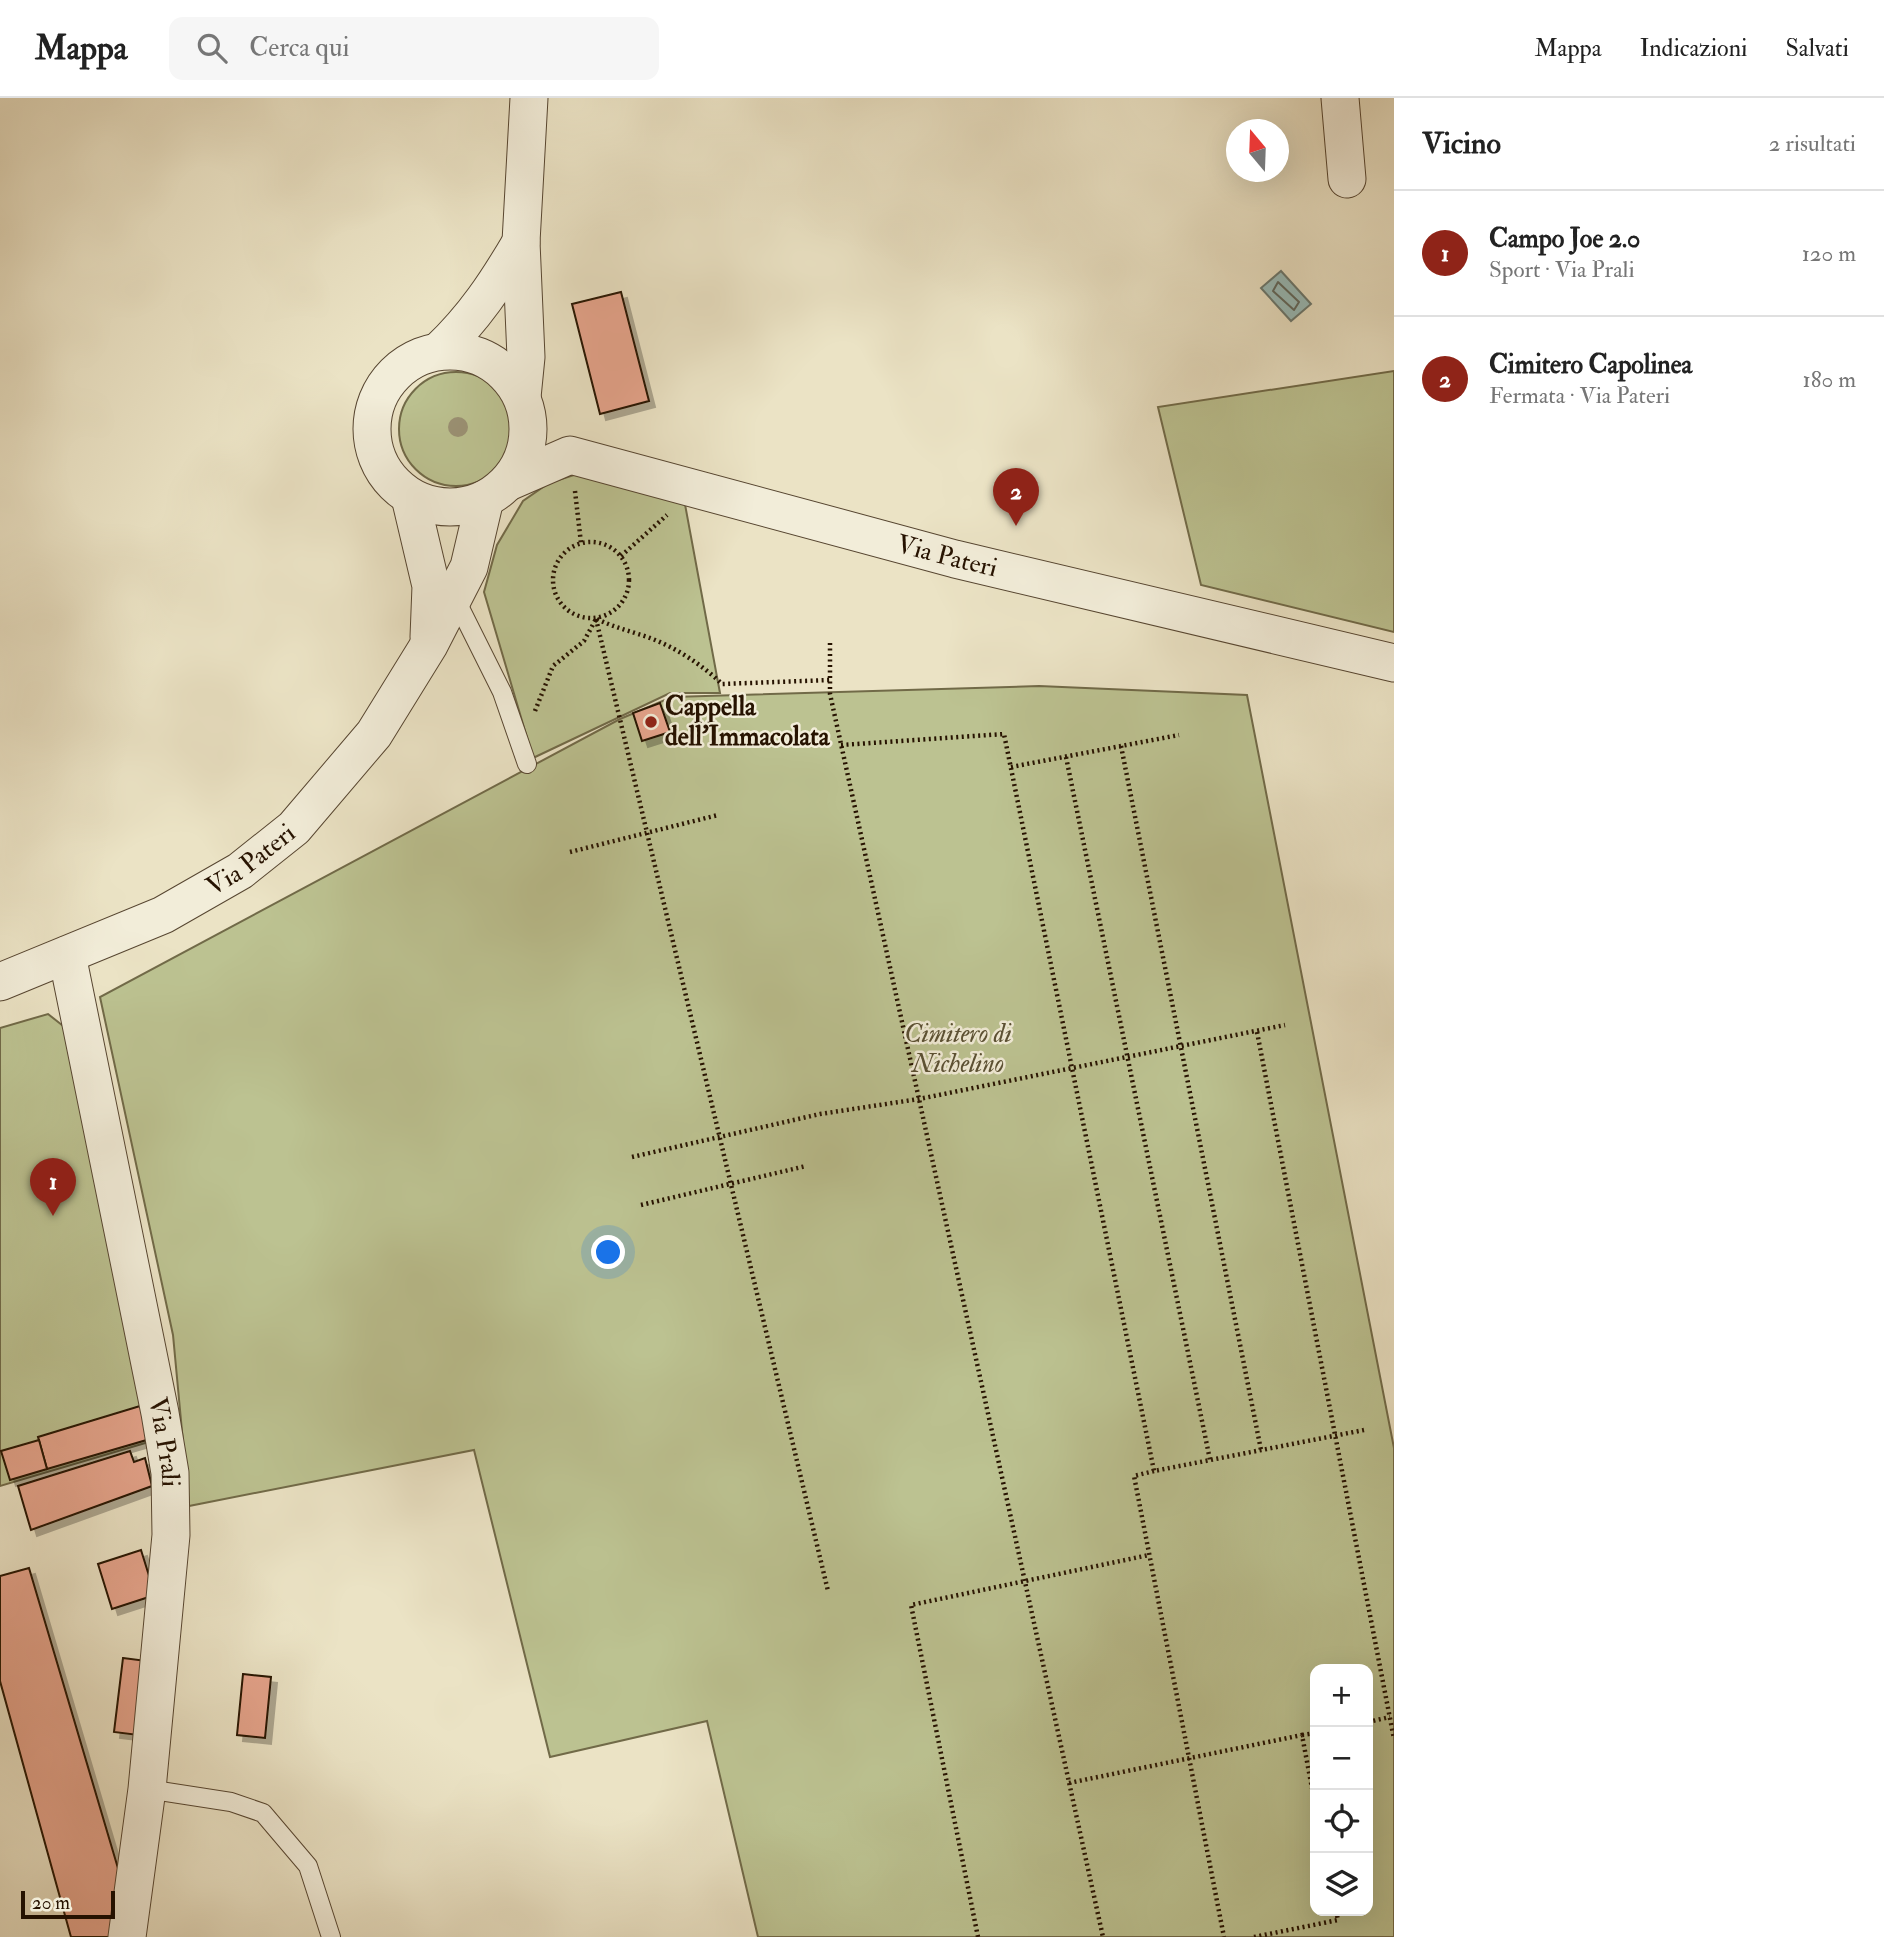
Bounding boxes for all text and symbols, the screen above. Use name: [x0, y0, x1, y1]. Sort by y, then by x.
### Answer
search box: [169, 17, 659, 80]
text: Mappa: [35, 28, 127, 69]
icon: search: [193, 29, 231, 67]
text: Cerca qui: [249, 32, 349, 64]
text: Mappa: [1535, 33, 1602, 64]
text: Indicazioni: [1640, 33, 1747, 64]
text: Salvati: [1785, 33, 1849, 64]
north arrow: [1226, 119, 1289, 182]
text: Vicino: [1422, 125, 1501, 162]
text: 2 risultati: [1769, 129, 1856, 158]
text: Campo Joe 2.0: [1489, 223, 1640, 255]
text: 1: [1441, 239, 1449, 268]
text: 120 m: [1802, 239, 1856, 268]
text: Sport · Via Prali: [1489, 255, 1635, 284]
text: Cimitero Capolinea: [1489, 349, 1692, 381]
text: 2: [1439, 365, 1451, 394]
text: 180 m: [1803, 365, 1856, 394]
text: Fermata · Via Pateri: [1489, 381, 1670, 410]
pin: 2: [993, 468, 1039, 526]
street label: Via Pateri: [893, 528, 1000, 584]
place label: Cappella dell'Immacolata: [665, 691, 831, 753]
marker: Cappella dell'Immacolata: [643, 714, 659, 730]
street label: Via Pateri: [201, 817, 302, 903]
park label: Cimitero di Nichelino: [904, 1018, 1012, 1080]
pin: 1: [30, 1158, 76, 1216]
your location: [591, 1235, 625, 1269]
street label: Via Prali: [141, 1395, 186, 1487]
map controls: [1310, 1664, 1373, 1916]
button: +: [1310, 1664, 1373, 1727]
button: −: [1310, 1727, 1373, 1790]
button: locate: [1310, 1790, 1373, 1853]
button: layers: [1310, 1853, 1373, 1916]
scale bar: [21, 1888, 116, 1920]
text: 20 m: [32, 1891, 70, 1915]

